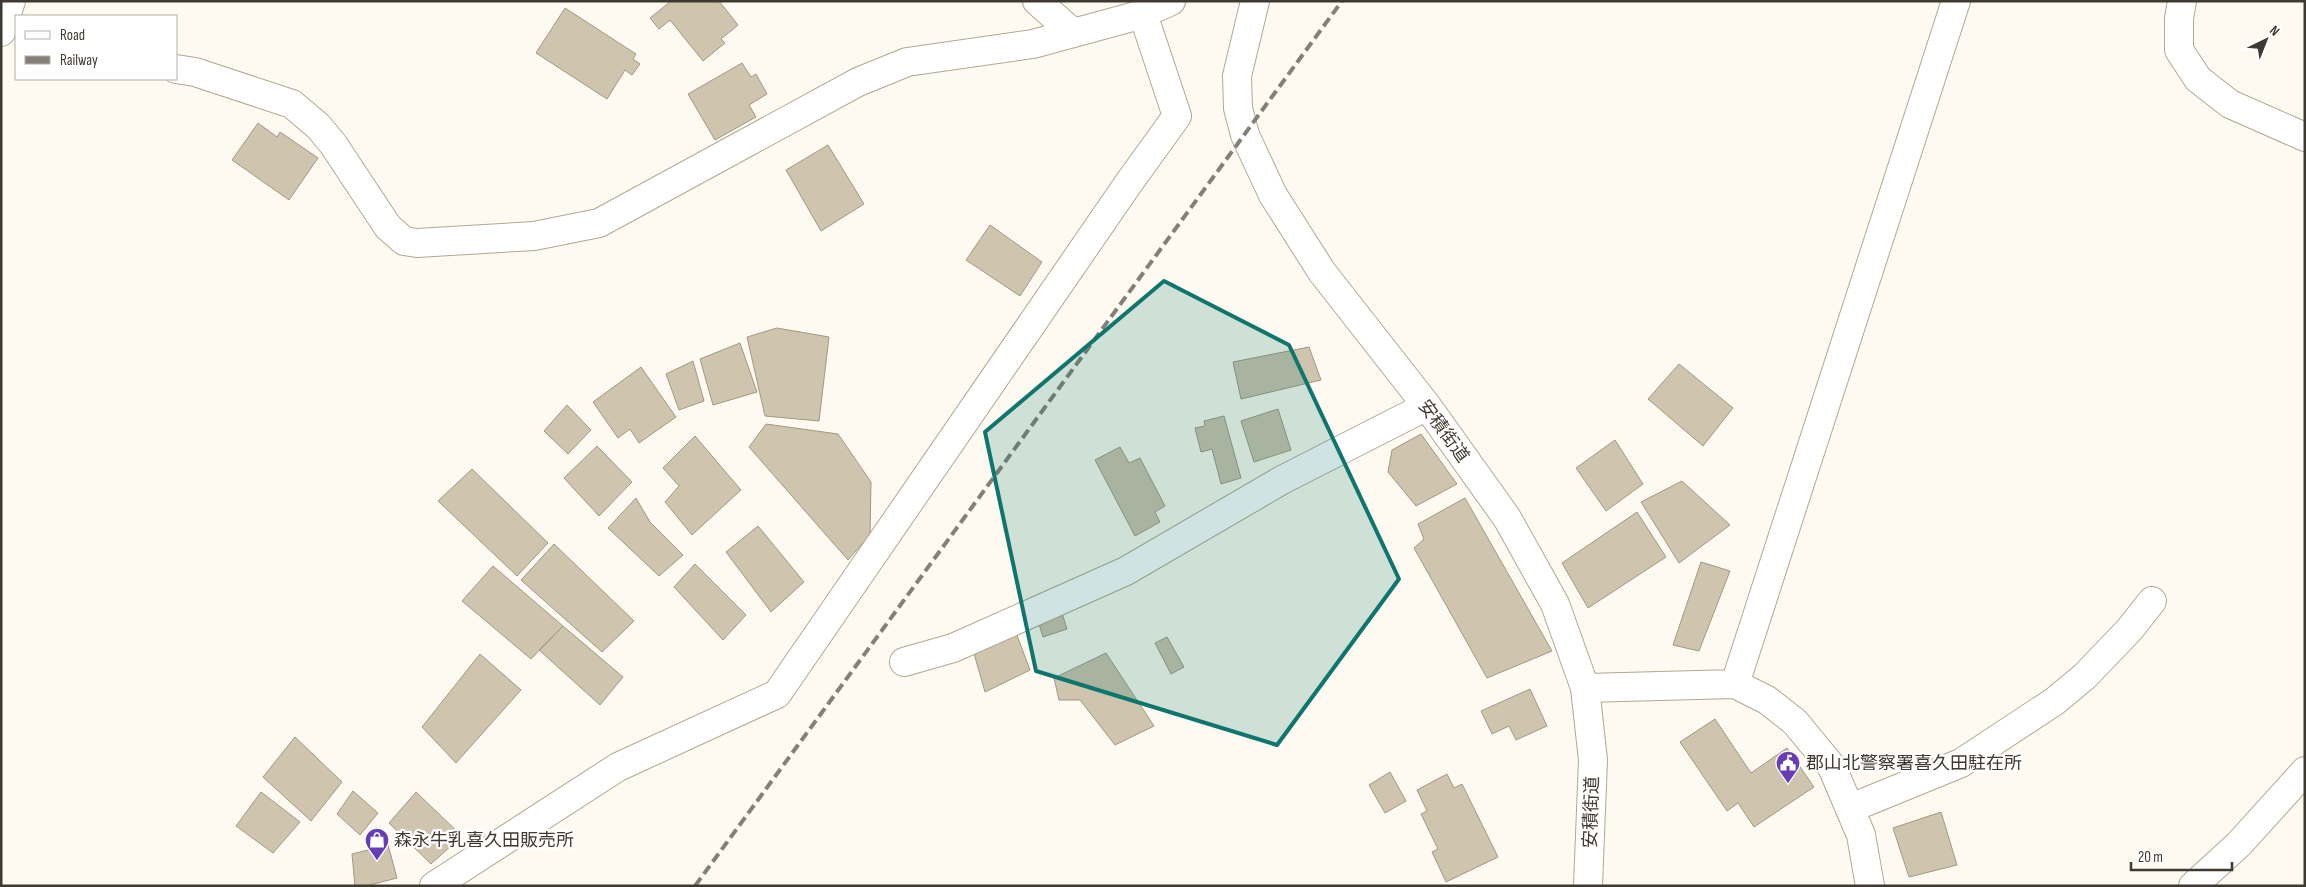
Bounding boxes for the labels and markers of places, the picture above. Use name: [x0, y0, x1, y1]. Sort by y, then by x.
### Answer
public building icon: 郡山北警察署喜久田駐在所: [1775, 750, 1801, 784]
place label: 郡山北警察署喜久田駐在所: [1806, 753, 2022, 774]
shop icon: 森永牛乳喜久田販売所: [364, 827, 390, 861]
place label: 森永牛乳喜久田販売所: [394, 830, 574, 851]

